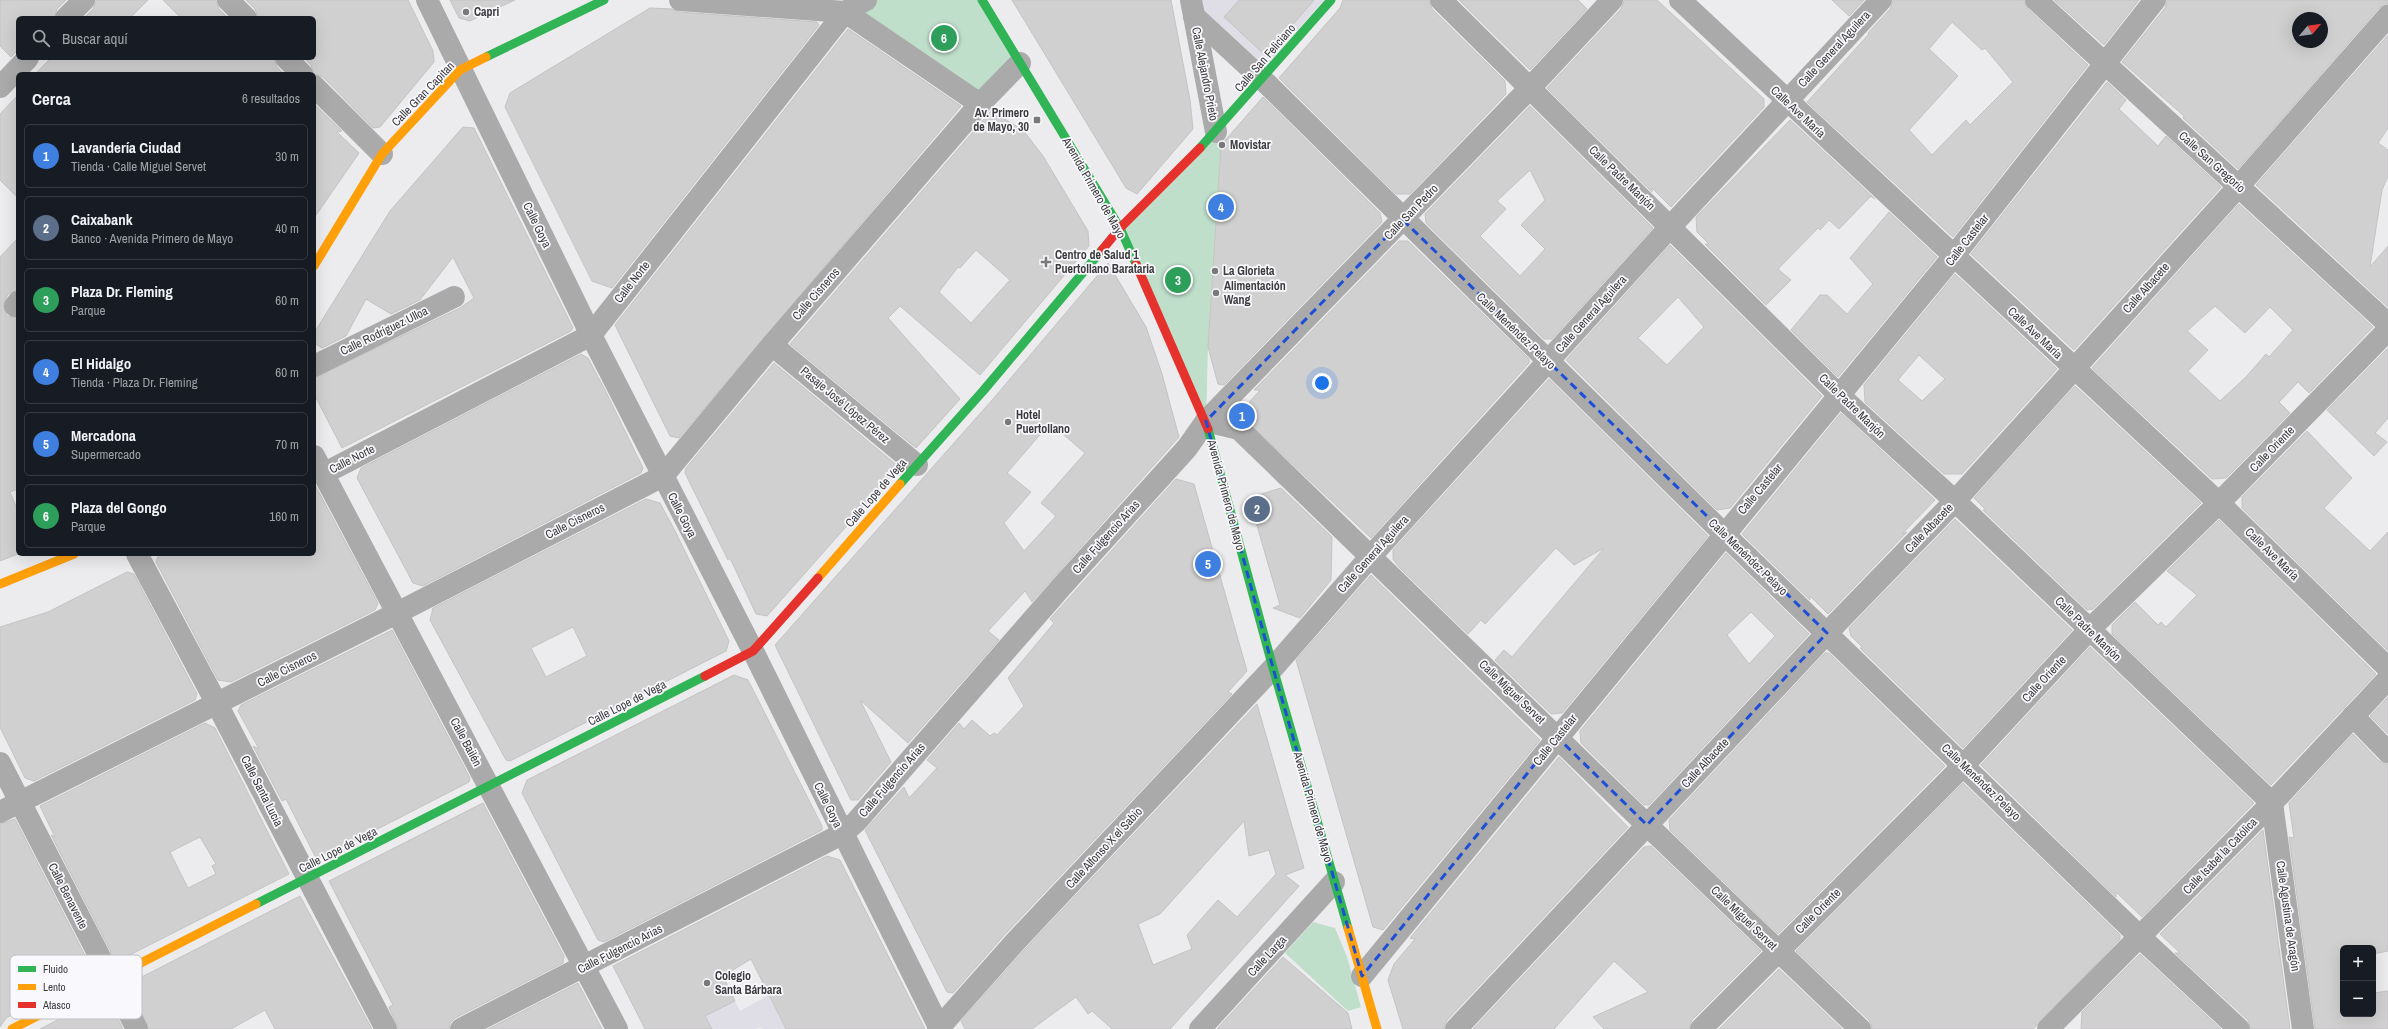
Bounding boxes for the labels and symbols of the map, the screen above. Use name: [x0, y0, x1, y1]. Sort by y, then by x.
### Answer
place label: Capri: [474, 4, 499, 20]
marker: Capri: [461, 7, 471, 17]
street label: Calle General Aguilera: [1794, 7, 1874, 91]
north arrow: [2292, 12, 2328, 48]
street label: Calle San Feliciano: [1231, 21, 1299, 95]
pin: 6: [931, 23, 957, 53]
street label: Calle Alejandro Prieto: [1188, 26, 1222, 122]
street label: Calle Gran Capitan: [388, 58, 458, 130]
street label: Calle Ave María: [1767, 83, 1829, 142]
place label: Av. Primero de Mayo, 30: [973, 105, 1030, 135]
marker: Av. Primero de Mayo, 30: [1032, 115, 1042, 125]
street label: Calle San Gregorio: [2175, 128, 2249, 196]
street label: Avenida Primero de Mayo: [1058, 134, 1129, 241]
place label: Movistar: [1230, 137, 1271, 153]
marker: Movistar: [1217, 140, 1227, 150]
street label: Calle Padre Manjón: [1585, 142, 1659, 214]
street label: Calle San Pedro: [1380, 181, 1442, 243]
pin: 4: [1208, 192, 1234, 222]
street label: Calle Goya: [519, 200, 555, 251]
street label: Calle Castelar: [1942, 210, 1993, 269]
place label: Centro de Salud 1 Puertollano Barataria: [1055, 247, 1155, 277]
marker: Centro de Salud 1 Puertollano Barataria: [1040, 256, 1052, 268]
street label: Calle Norte: [611, 258, 653, 306]
street label: Calle Albacete: [2119, 259, 2173, 317]
place label: La Glorieta: [1223, 263, 1275, 279]
street label: Calle Cisneros: [789, 264, 843, 324]
pin: 3: [1165, 265, 1191, 295]
marker: La Glorieta: [1210, 266, 1220, 276]
street label: Calle General Aguilera: [1552, 271, 1630, 356]
place label: Alimentación Wang: [1224, 278, 1286, 308]
marker: Alimentación Wang: [1211, 288, 1221, 298]
street label: Calle Menéndez Pelayo: [1473, 289, 1559, 373]
street label: Calle Rodríguez Ulloa: [337, 303, 431, 359]
street label: Calle Ave María: [2004, 304, 2066, 363]
street label: Pasaje José López Pérez: [797, 363, 893, 447]
street label: Calle Padre Manjón: [1815, 370, 1889, 442]
your location: [1312, 373, 1332, 393]
pin: 1: [1229, 401, 1255, 431]
place label: Hotel Puertollano: [1016, 407, 1070, 437]
marker: Hotel Puertollano: [1003, 417, 1013, 427]
street label: Calle Oriente: [2246, 423, 2298, 475]
street label: Avenida Primero de Mayo: [1203, 437, 1249, 552]
street label: Calle Norte: [326, 441, 378, 477]
street label: Calle Lope de Vega: [842, 455, 911, 531]
street label: Calle Castelar: [1734, 460, 1786, 518]
street label: Calle Goya: [664, 490, 700, 541]
pin: 2: [1244, 494, 1270, 524]
street label: Calle Fulgencio Arias: [1069, 497, 1143, 577]
street label: Calle Cisneros: [543, 499, 607, 543]
street label: Calle Albacete: [1901, 500, 1957, 556]
street label: Calle General Aguilera: [1334, 511, 1412, 596]
street label: Calle Menéndez Pelayo: [1705, 515, 1791, 599]
street label: Calle Ave María: [2242, 524, 2303, 584]
pin: 5: [1195, 549, 1221, 579]
street label: Calle Padre Manjón: [2051, 593, 2125, 665]
street label: Calle Cisneros: [255, 647, 319, 691]
street label: Calle Oriente: [2018, 652, 2070, 706]
street label: Calle Miguel Servet: [1476, 656, 1549, 728]
street label: Calle Lope de Vega: [585, 676, 669, 730]
street label: Calle Castelar: [1529, 710, 1581, 769]
street label: Calle Bailén: [446, 715, 486, 769]
street label: Calle Albacete: [1678, 735, 1732, 791]
street label: Calle Fulgencio Arias: [855, 739, 929, 821]
street label: Calle Menéndez Pelayo: [1938, 740, 2024, 824]
street label: Avenida Primero de Mayo: [1289, 749, 1336, 864]
street label: Calle Santa Lucía: [237, 753, 287, 830]
street label: Calle Goya: [810, 780, 846, 831]
street label: Calle Alfonso X el Sabio: [1062, 804, 1146, 892]
street label: Calle Isabel la Católica: [2179, 814, 2261, 898]
street label: Calle Lope de Vega: [296, 823, 380, 877]
street label: Calle Benavente: [44, 860, 92, 932]
street label: Calle Agustina de Aragón: [2272, 860, 2304, 972]
street label: Calle Miguel Servet: [1708, 882, 1781, 954]
street label: Calle Oriente: [1792, 885, 1844, 937]
street label: Calle Fulgencio Arias: [575, 921, 665, 977]
street label: Calle Larga: [1244, 932, 1290, 980]
legend: [10, 955, 142, 1019]
text: Fluido: [43, 962, 68, 976]
place label: Colegio Santa Bárbara: [715, 968, 782, 998]
marker: Colegio Santa Bárbara: [702, 978, 712, 988]
text: Lento: [43, 980, 66, 994]
text: Atasco: [42, 998, 71, 1012]

